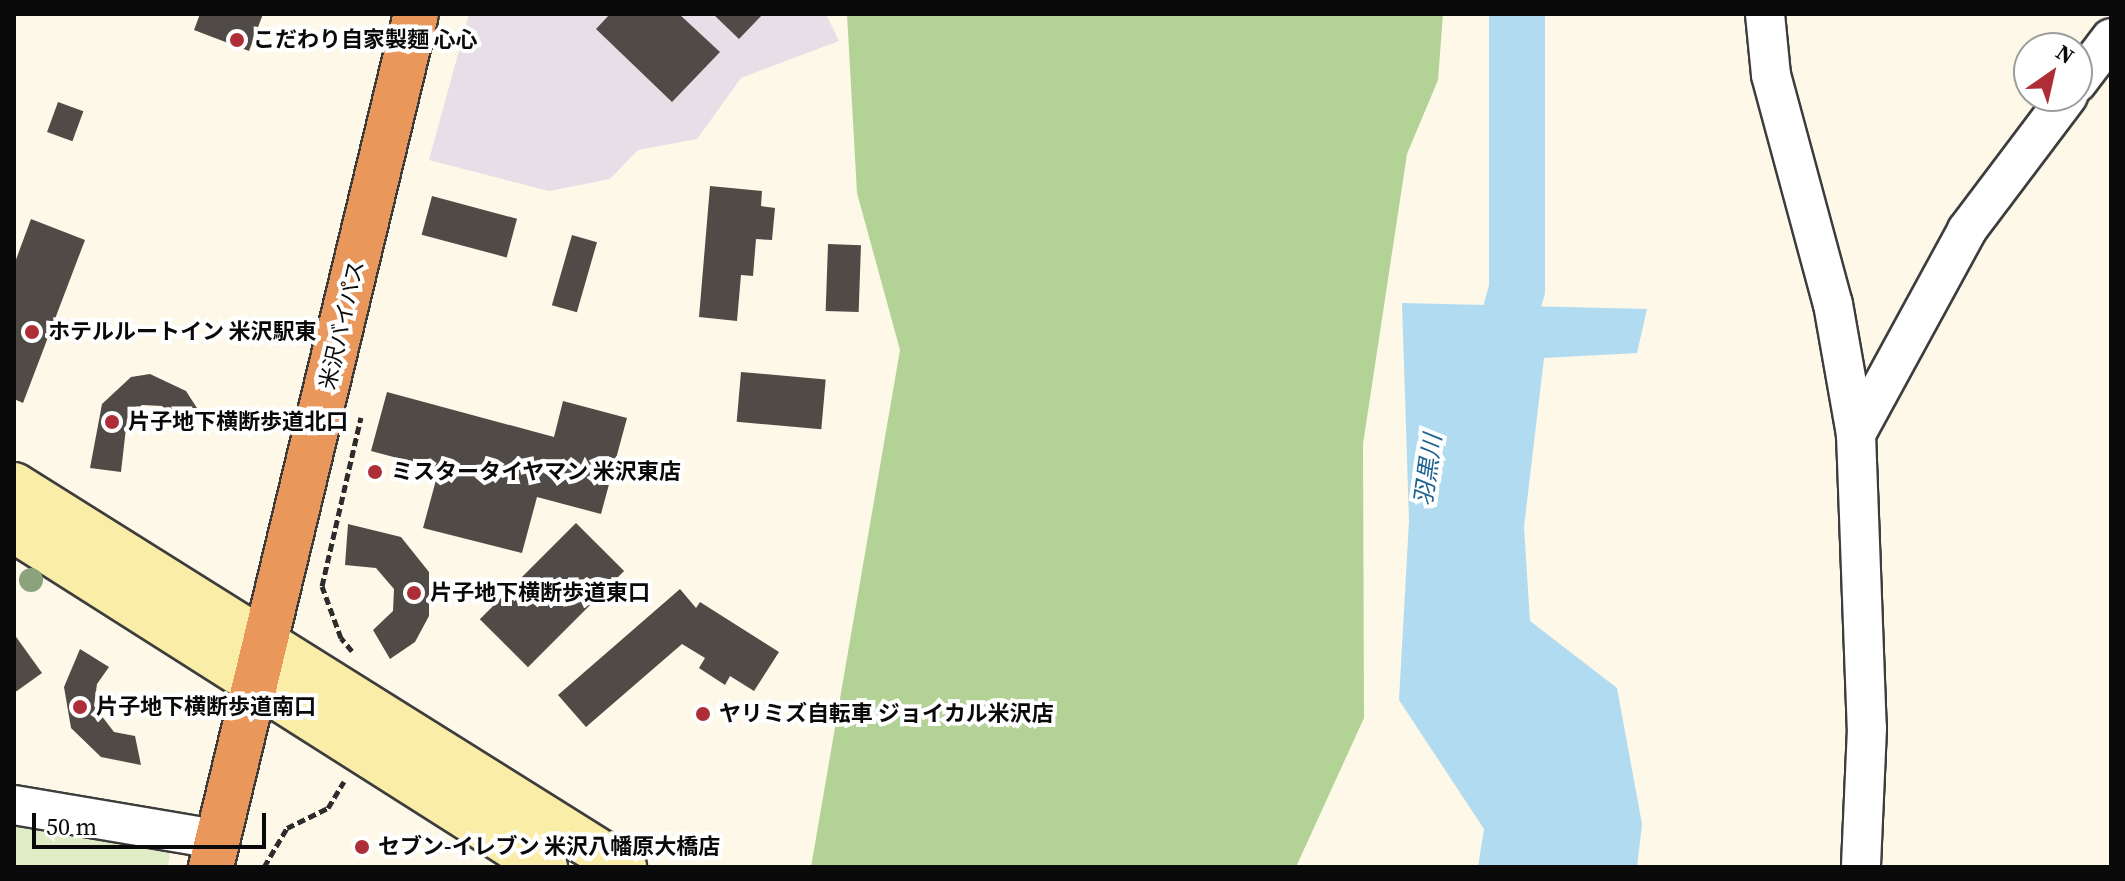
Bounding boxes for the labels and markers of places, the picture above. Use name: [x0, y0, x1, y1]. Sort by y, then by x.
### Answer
place label: こだわり自家製麵 心心: [253, 27, 478, 53]
marker: こだわり自家製麵 心心: [228, 31, 246, 49]
place label: ホテルルートイン 米沢駅東: [48, 319, 317, 345]
marker: ホテルルートイン 米沢駅東: [23, 323, 41, 341]
place label: 片子地下横断歩道北口: [128, 409, 348, 435]
marker: 片子地下横断歩道北口: [103, 413, 121, 431]
place label: ミスタータイヤマン 米沢東店: [391, 459, 682, 485]
marker: ミスタータイヤマン 米沢東店: [366, 463, 384, 481]
place label: 片子地下横断歩道東口: [430, 580, 650, 606]
marker: 片子地下横断歩道東口: [405, 584, 423, 602]
place label: 片子地下横断歩道南口: [96, 694, 316, 720]
marker: 片子地下横断歩道南口: [71, 698, 89, 716]
place label: ヤリミズ自転車 ジョイカル米沢店: [719, 701, 1054, 727]
marker: ヤリミズ自転車 ジョイカル米沢店: [694, 705, 712, 723]
place label: セブン-イレブン 米沢八幡原大橋店: [378, 834, 720, 860]
marker: セブン-イレブン 米沢八幡原大橋店: [353, 838, 371, 856]

